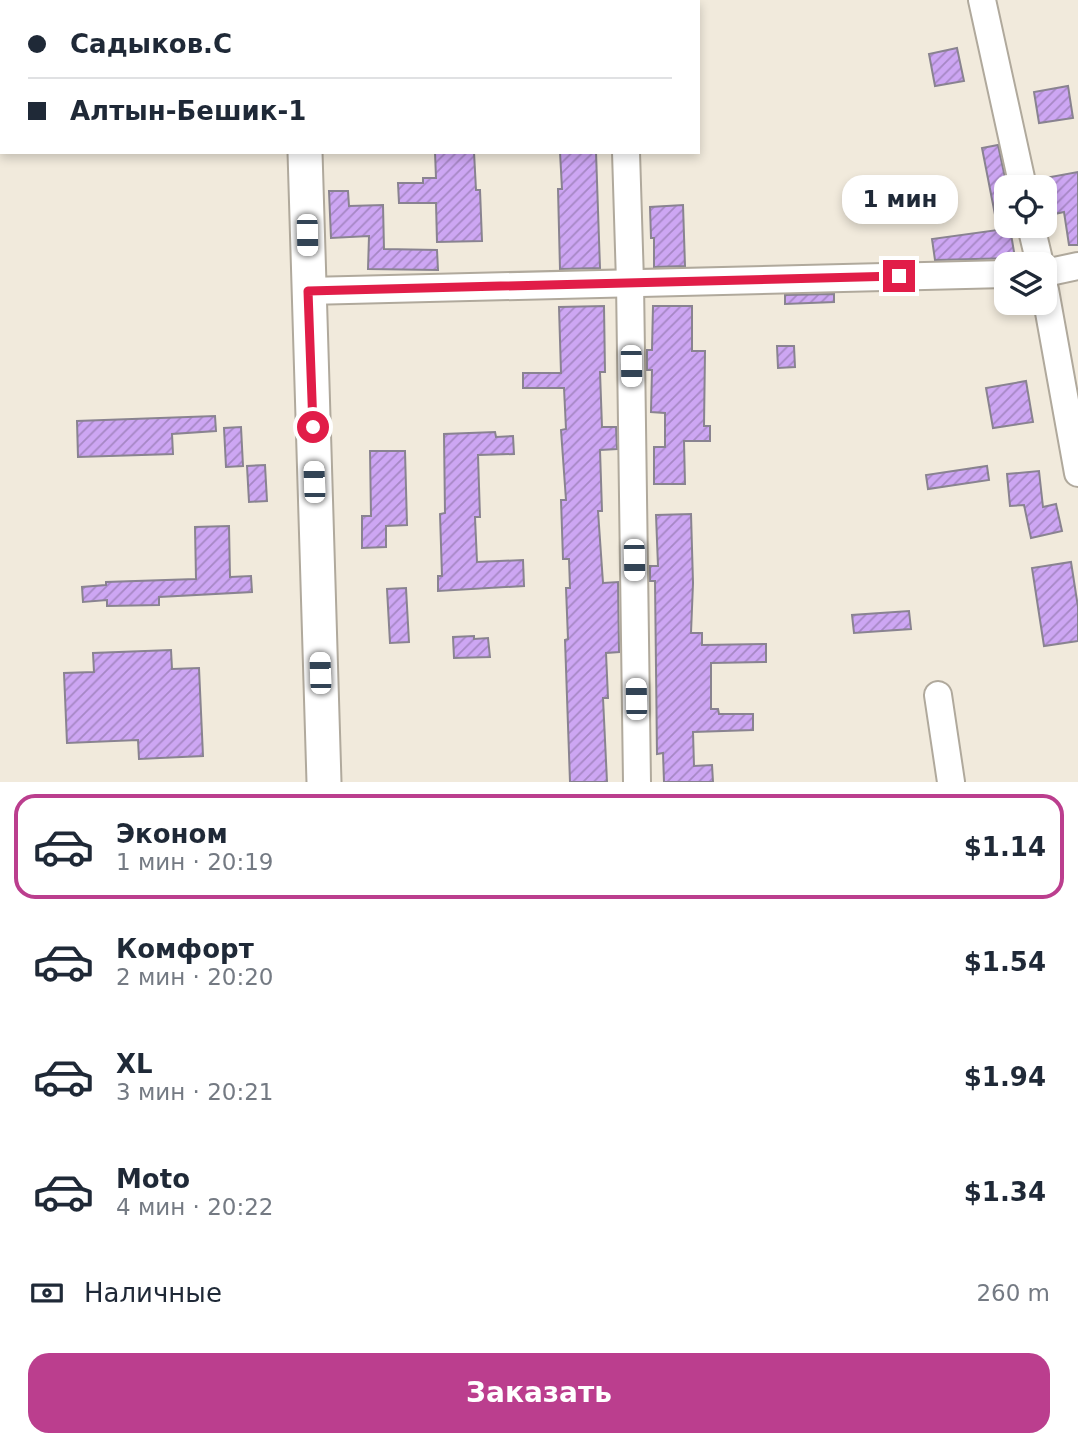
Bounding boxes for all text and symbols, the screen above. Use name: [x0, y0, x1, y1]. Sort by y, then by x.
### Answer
text: Садыков.С: [70, 29, 232, 59]
text: Алтын-Бешик-1: [70, 96, 306, 126]
callout: 1 мин: [841, 174, 957, 224]
map controls: [994, 175, 1057, 315]
button: locate: [994, 175, 1057, 238]
text: 1 мин: [863, 186, 937, 212]
car: [297, 214, 318, 256]
button: layers: [994, 252, 1057, 315]
route end: [883, 260, 915, 292]
car: [621, 345, 642, 387]
route start: [297, 411, 329, 443]
car: [303, 461, 326, 503]
car: [624, 539, 645, 581]
car: [309, 652, 332, 694]
car: [626, 678, 647, 720]
icon: car: [32, 815, 95, 878]
text: Эконом: [116, 819, 228, 849]
text: $1.14: [964, 832, 1046, 862]
text: 1 мин · 20:19: [116, 849, 274, 875]
icon: car: [32, 930, 95, 993]
text: Комфорт: [116, 934, 254, 964]
text: $1.54: [964, 947, 1046, 977]
text: 2 мин · 20:20: [116, 964, 274, 990]
icon: car: [32, 1045, 95, 1108]
text: XL: [116, 1049, 153, 1079]
text: $1.94: [964, 1062, 1046, 1092]
text: 3 мин · 20:21: [116, 1079, 274, 1105]
icon: car: [32, 1160, 95, 1223]
text: Moto: [116, 1164, 190, 1194]
text: $1.34: [964, 1177, 1046, 1207]
text: 4 мин · 20:22: [116, 1194, 274, 1220]
icon: cash: [28, 1274, 66, 1312]
text: Наличные: [84, 1278, 222, 1308]
text: 260 m: [976, 1280, 1050, 1306]
button: Заказать: [28, 1353, 1050, 1433]

